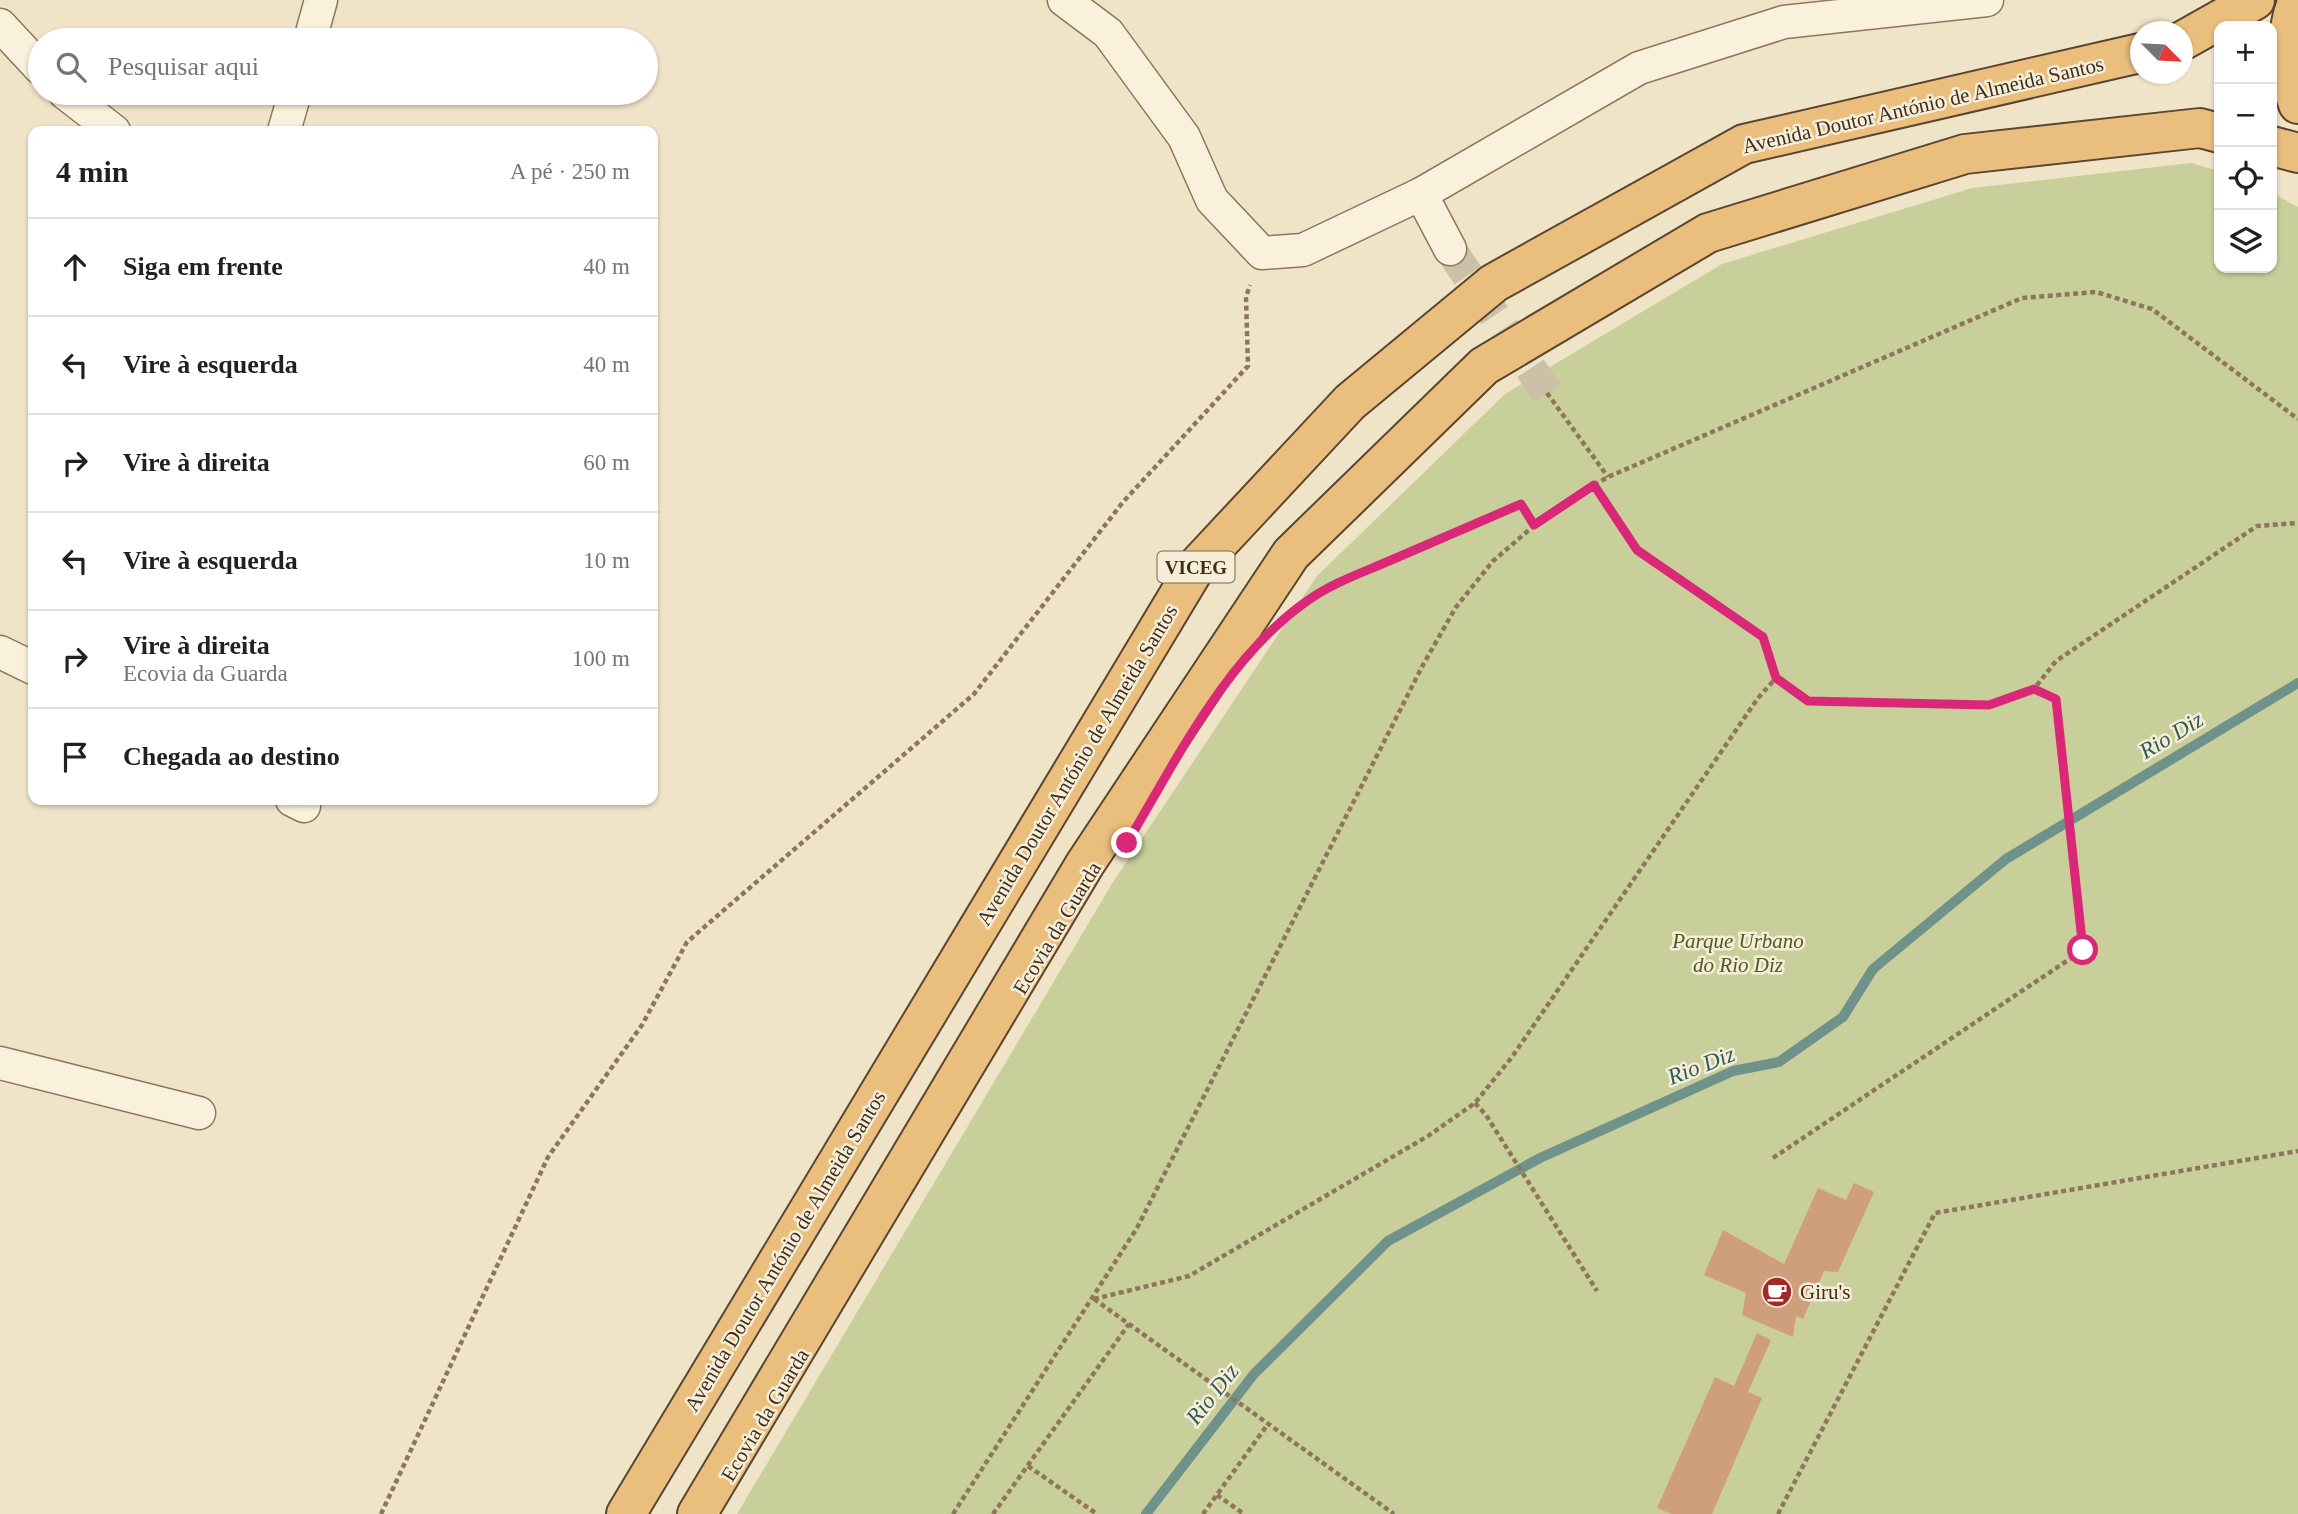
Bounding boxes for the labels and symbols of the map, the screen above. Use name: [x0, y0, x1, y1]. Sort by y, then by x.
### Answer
north arrow: [2130, 21, 2193, 84]
street label: Avenida Doutor António de Almeida Santos: [1740, 52, 2106, 158]
road number: VICEG: [1158, 552, 1234, 582]
street label: Avenida Doutor António de Almeida Santos: [971, 600, 1183, 930]
water label: Rio Diz: [2134, 707, 2208, 765]
route end: [1111, 827, 1142, 858]
street label: Ecovia da Guarda: [1008, 857, 1106, 999]
park label: Parque Urbano do Rio Diz: [1671, 929, 1804, 977]
route start: [2067, 934, 2098, 965]
water label: Rio Diz: [1663, 1041, 1738, 1090]
street label: Avenida Doutor António de Almeida Santos: [679, 1086, 891, 1416]
cafe icon: Giru's: [1760, 1275, 1794, 1309]
place label: Giru's: [1800, 1280, 1850, 1304]
street label: Ecovia da Guarda: [716, 1344, 814, 1486]
water label: Rio Diz: [1180, 1359, 1244, 1430]

